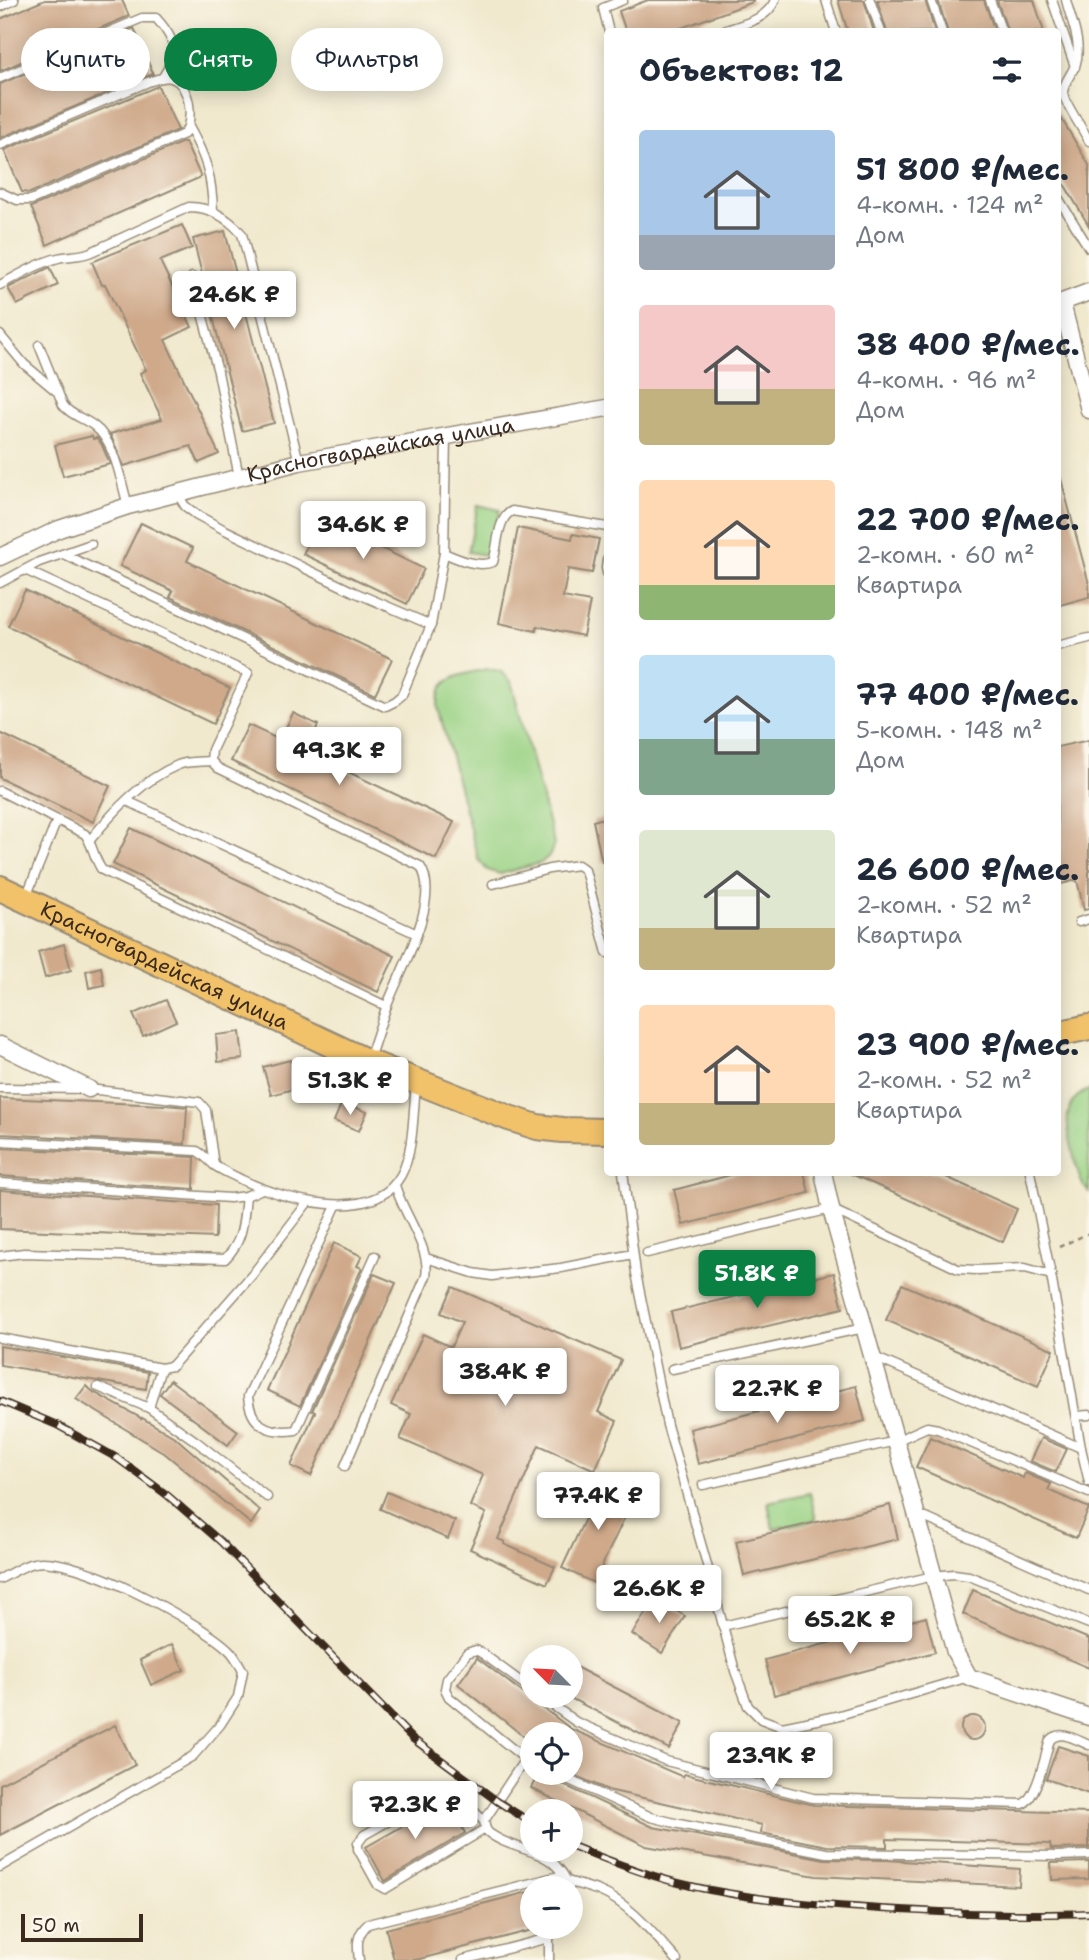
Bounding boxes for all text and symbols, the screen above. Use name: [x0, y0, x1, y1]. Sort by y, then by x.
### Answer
chip: Купить: [21, 28, 150, 91]
chip: Снять: [164, 28, 277, 91]
chip: Фильтры: [291, 28, 443, 91]
text: Объектов: 12: [639, 50, 843, 91]
icon: filters: [988, 51, 1026, 89]
text: 51 800 ₽/мес.: [856, 149, 1069, 190]
icon: home: [695, 158, 779, 242]
text: 4-комн. · 124 m²: [856, 190, 1044, 220]
text: Дом: [856, 220, 905, 250]
pin: 24.6K ₽: [169, 272, 299, 331]
text: 24.6K ₽: [188, 279, 280, 309]
text: 38 400 ₽/мес.: [856, 324, 1080, 365]
icon: home: [695, 333, 779, 417]
text: 4-комн. · 96 m²: [856, 365, 1036, 395]
text: Дом: [856, 395, 905, 425]
street label: Красногвардейская улица: [244, 411, 516, 489]
text: 22 700 ₽/мес.: [856, 499, 1079, 540]
pin: 34.6K ₽: [298, 502, 428, 561]
icon: home: [695, 508, 779, 592]
text: 34.6K ₽: [317, 509, 409, 539]
text: 2-комн. · 60 m²: [856, 540, 1034, 570]
text: Квартира: [856, 570, 962, 600]
text: 77 400 ₽/мес.: [856, 674, 1079, 715]
icon: home: [695, 683, 779, 767]
text: 5-комн. · 148 m²: [856, 715, 1043, 745]
pin: 49.3K ₽: [274, 728, 404, 787]
text: 49.3K ₽: [292, 735, 386, 765]
text: Дом: [856, 745, 905, 775]
text: 26 600 ₽/мес.: [856, 849, 1079, 890]
icon: home: [695, 858, 779, 942]
text: 2-комн. · 52 m²: [856, 890, 1032, 920]
street label: Красногвардейская улица: [36, 895, 293, 1037]
text: Квартира: [856, 920, 962, 950]
text: 23 900 ₽/мес.: [856, 1024, 1079, 1065]
icon: home: [695, 1033, 779, 1117]
pin: 51.3K ₽: [285, 1058, 415, 1117]
text: 51.3K ₽: [308, 1065, 392, 1095]
text: 2-комн. · 52 m²: [856, 1065, 1032, 1095]
text: Квартира: [856, 1095, 962, 1125]
pin: 51.8K ₽: [692, 1250, 822, 1310]
text: 51.8K ₽: [715, 1258, 799, 1288]
pin: 38.4K ₽: [440, 1348, 570, 1408]
text: 38.4K ₽: [459, 1356, 551, 1386]
pin: 22.7K ₽: [712, 1366, 842, 1425]
text: 22.7K ₽: [731, 1373, 823, 1403]
pin: 77.4K ₽: [533, 1472, 663, 1532]
text: 77.4K ₽: [553, 1480, 643, 1510]
pin: 26.6K ₽: [594, 1566, 724, 1625]
text: 26.6K ₽: [612, 1573, 706, 1603]
pin: 65.2K ₽: [785, 1596, 915, 1656]
text: 65.2K ₽: [804, 1604, 896, 1634]
north arrow: [520, 1645, 583, 1708]
map controls: [520, 1645, 583, 1939]
button: locate: [520, 1722, 583, 1785]
pin: 23.9K ₽: [706, 1732, 836, 1792]
text: 23.9K ₽: [726, 1740, 816, 1770]
pin: 72.3K ₽: [350, 1782, 480, 1841]
text: 72.3K ₽: [369, 1789, 461, 1819]
button: +: [520, 1799, 583, 1862]
button: −: [520, 1876, 583, 1939]
scale bar: [21, 1911, 144, 1943]
text: 50 m: [32, 1913, 80, 1938]

